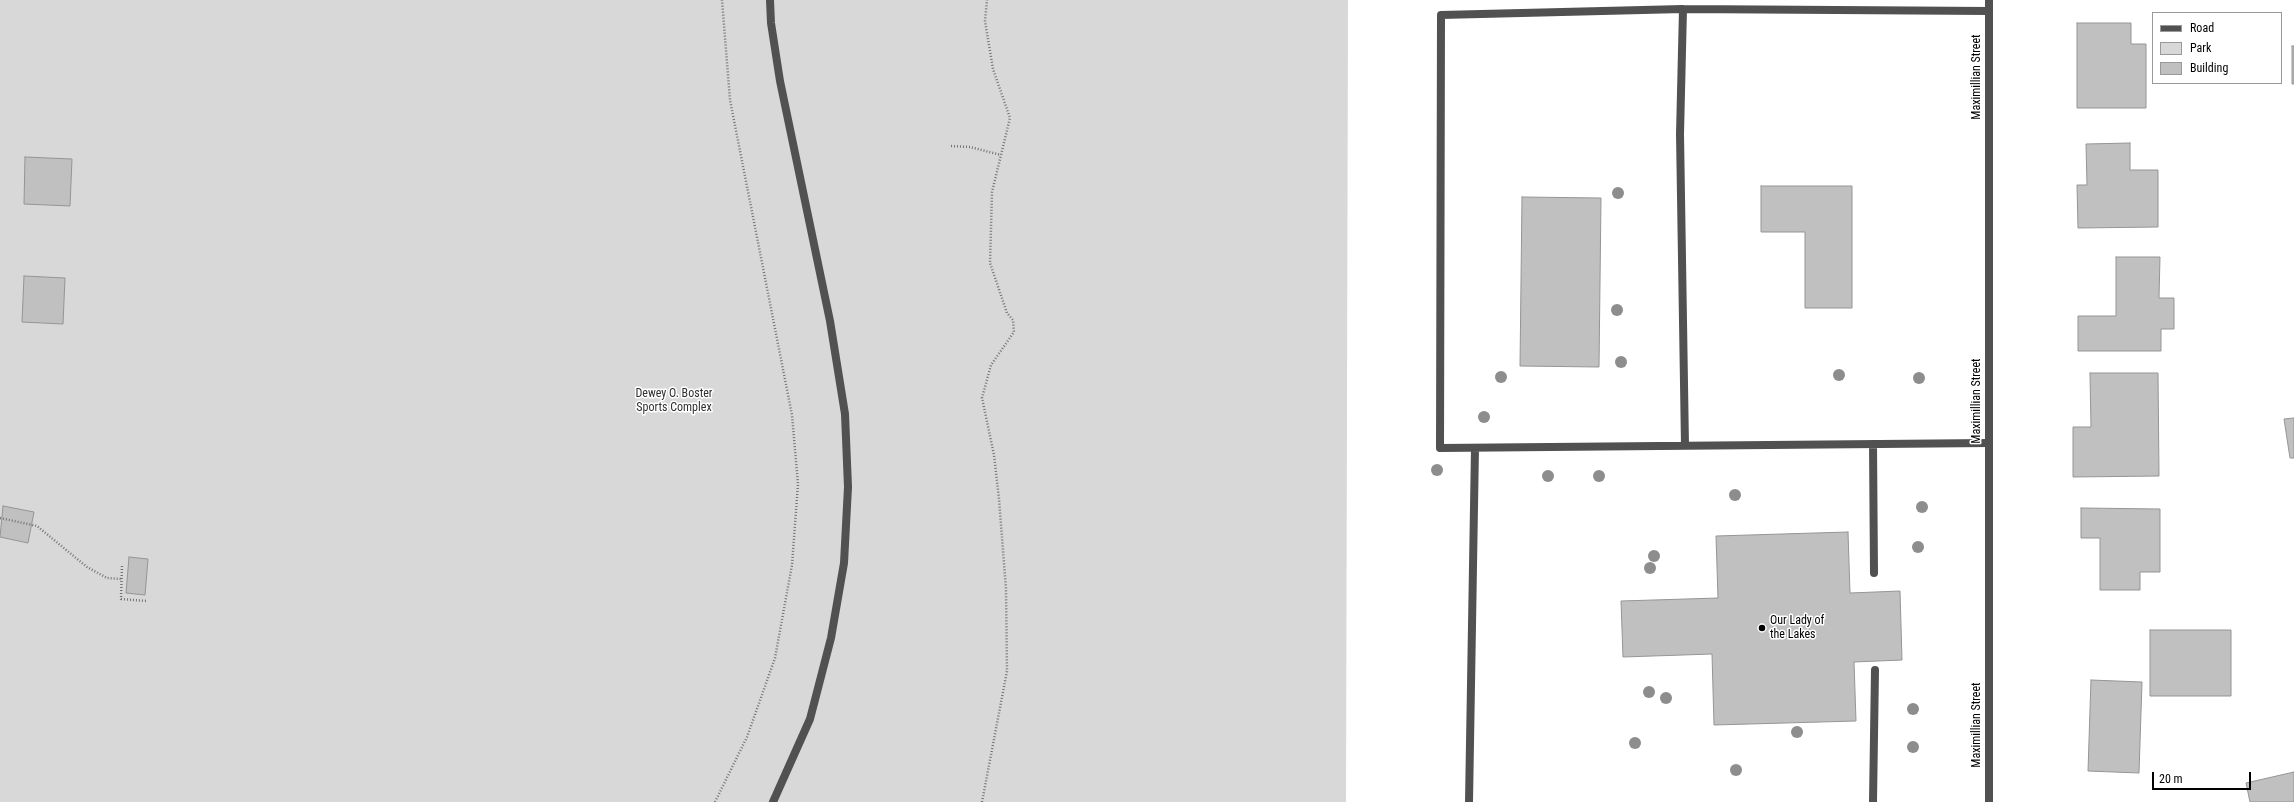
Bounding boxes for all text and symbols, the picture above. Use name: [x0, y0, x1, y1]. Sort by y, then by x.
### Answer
legend: [2152, 12, 2282, 84]
text: Road: [2190, 21, 2214, 35]
street label: Maximillian Street: [1970, 34, 1984, 120]
text: Park: [2190, 41, 2211, 55]
text: Building: [2190, 61, 2228, 75]
street label: Maximillian Street: [1970, 358, 1984, 444]
park label: Dewey O. Boster Sports Complex: [636, 387, 712, 415]
place label: Our Lady of the Lakes: [1770, 614, 1824, 642]
marker: Our Lady of the Lakes: [1757, 623, 1767, 633]
street label: Maximillian Street: [1970, 682, 1984, 768]
scale bar: [2154, 764, 2253, 790]
text: 20 m: [2159, 772, 2183, 786]

